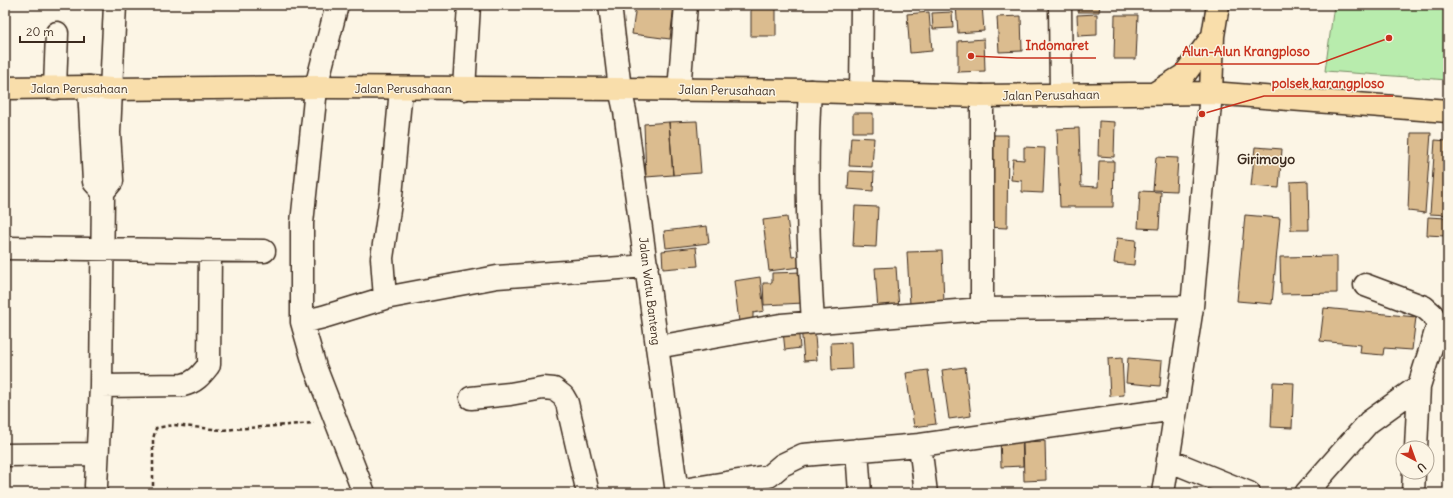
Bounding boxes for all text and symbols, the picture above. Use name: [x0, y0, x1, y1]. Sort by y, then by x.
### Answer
scale bar: [20, 18, 84, 44]
text: 20 m: [26, 24, 54, 39]
callout: Indomaret: [1017, 33, 1096, 58]
text: Indomaret: [1025, 37, 1089, 54]
callout: Alun-Alun Krangploso: [1175, 39, 1318, 64]
text: Alun-Alun Krangploso: [1182, 43, 1310, 60]
callout: polsek karangploso: [1264, 71, 1393, 96]
text: polsek karangploso: [1272, 75, 1384, 92]
street label: Jalan Perusahaan: [30, 81, 128, 96]
street label: Jalan Perusahaan: [354, 81, 452, 96]
street label: Jalan Perusahaan: [678, 82, 776, 98]
street label: Jalan Perusahaan: [1002, 87, 1100, 103]
district label: Girimoyo: [1237, 150, 1295, 168]
street label: Jalan Watu Banteng: [636, 236, 664, 346]
north arrow: [1395, 440, 1435, 480]
text: U: [1414, 460, 1429, 475]

